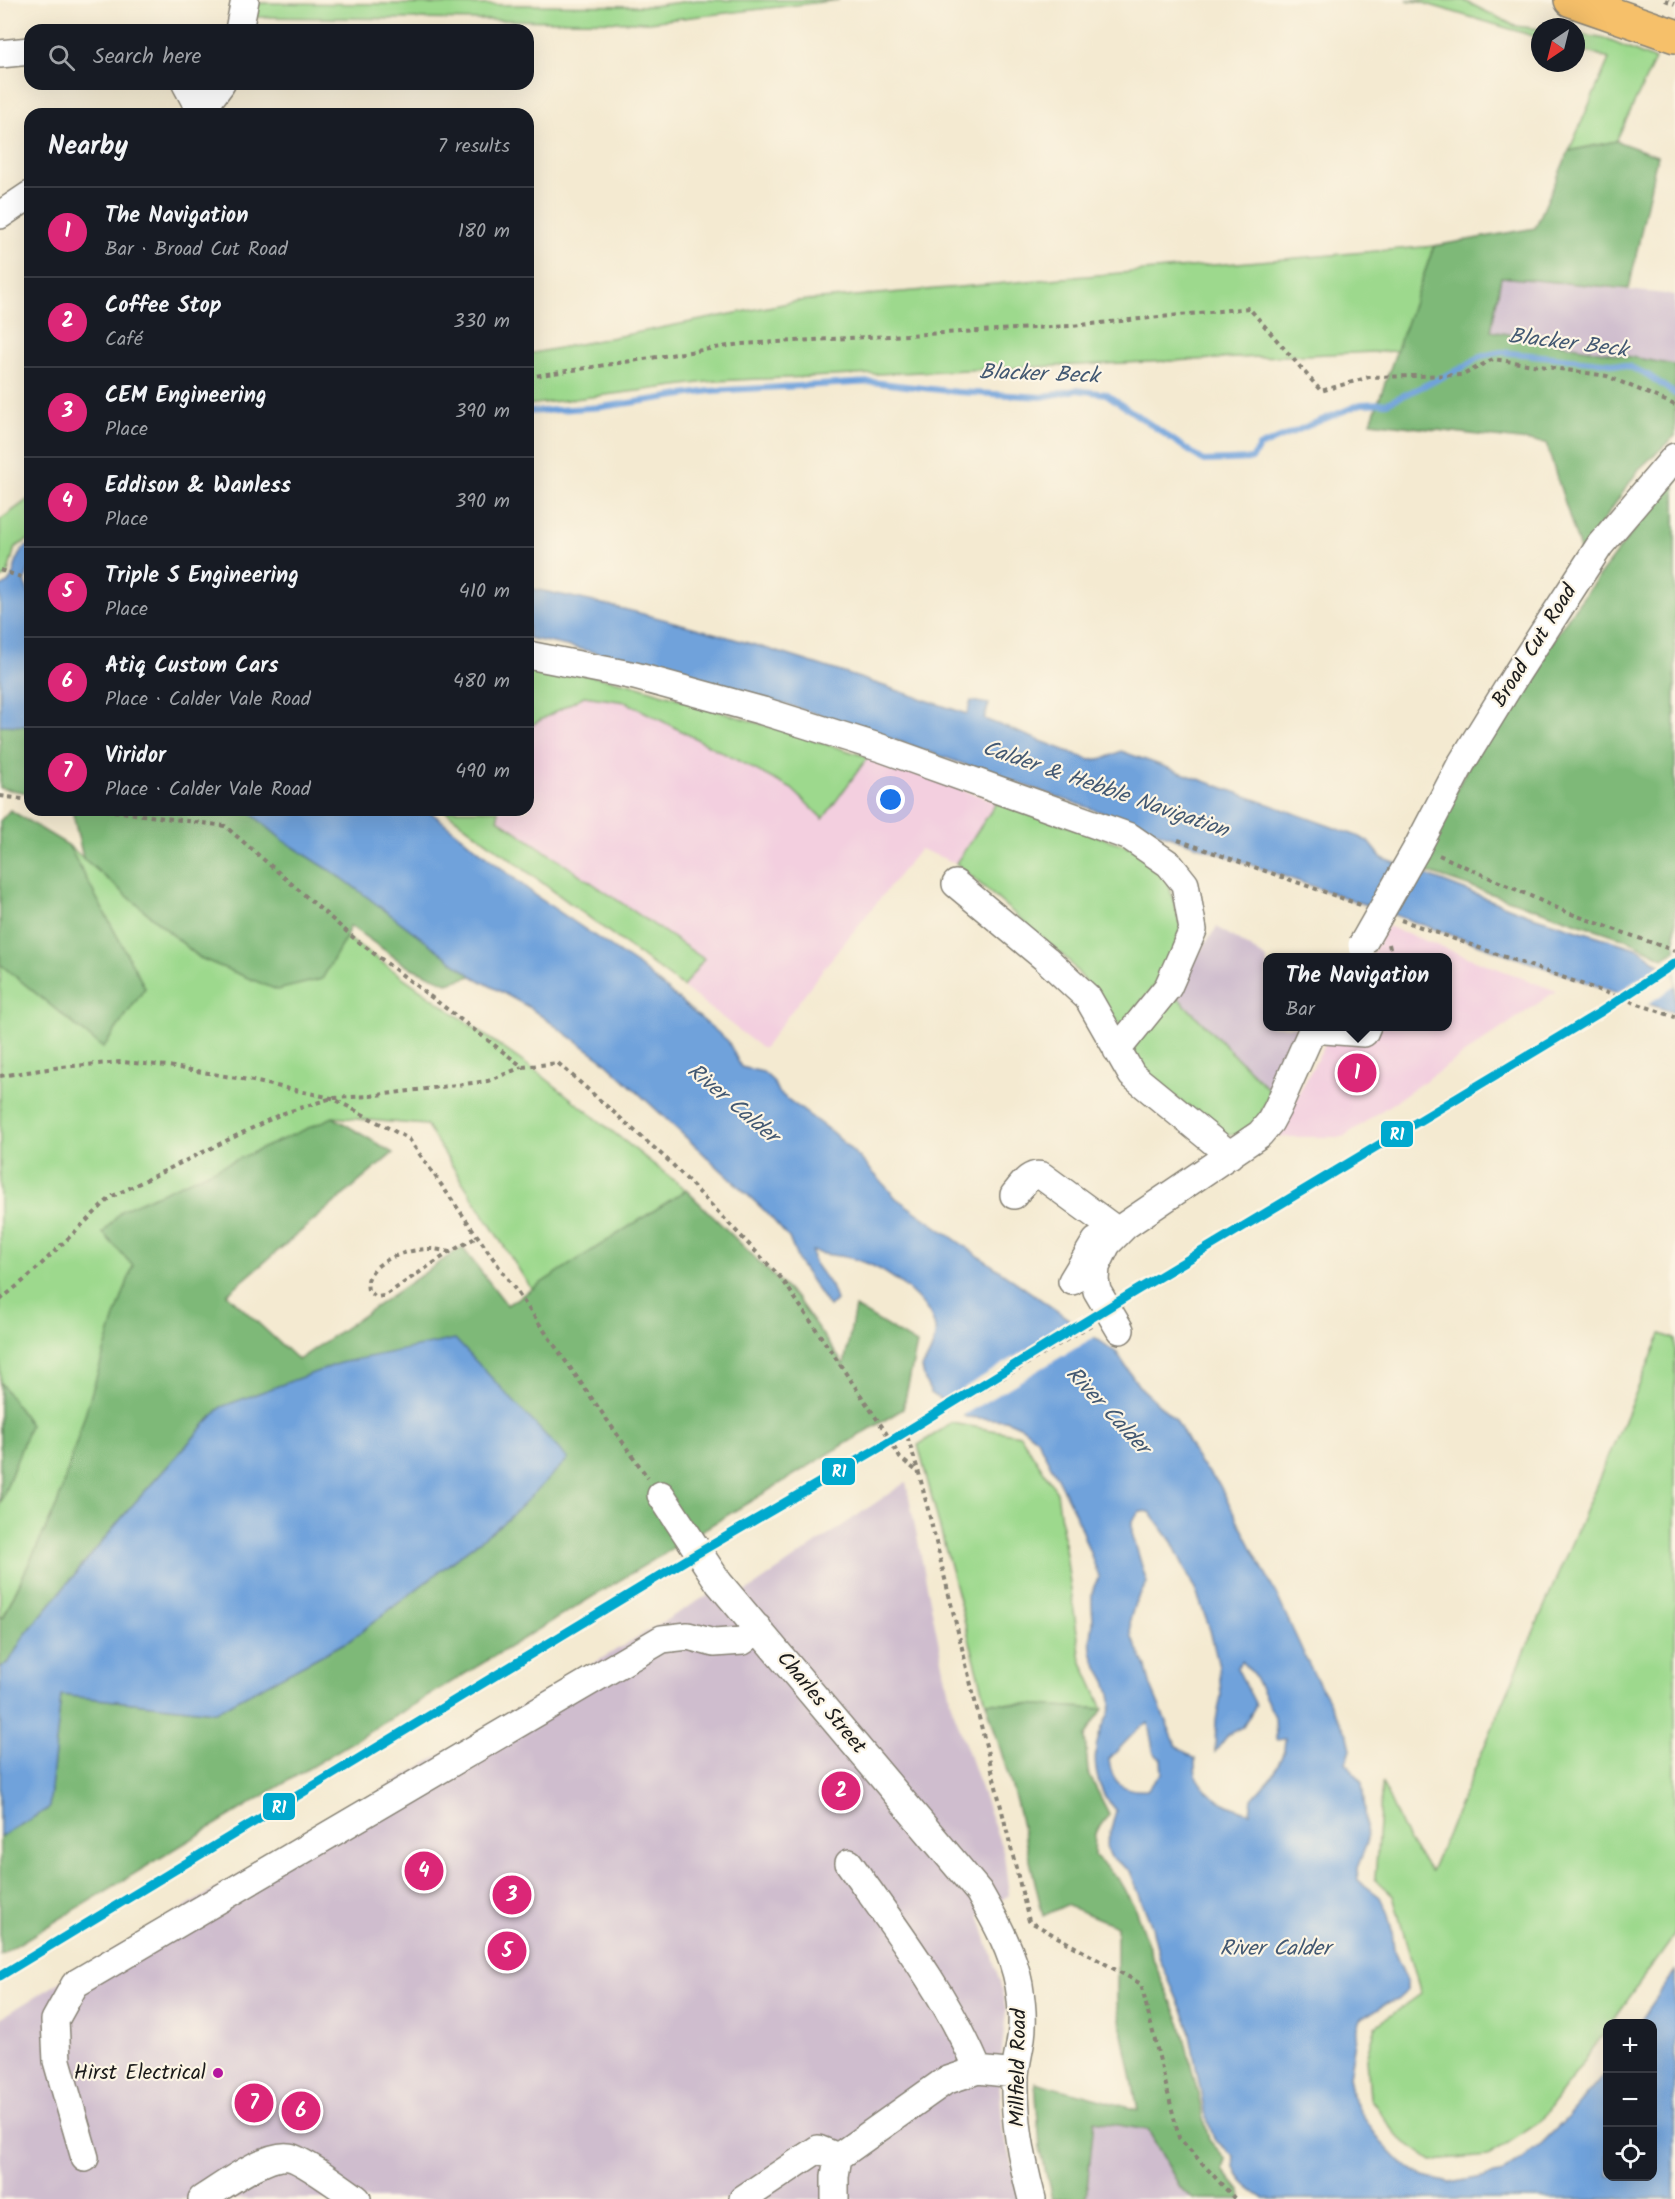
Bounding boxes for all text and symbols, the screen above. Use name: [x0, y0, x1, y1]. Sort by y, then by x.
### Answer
north arrow: [1531, 18, 1585, 72]
search box: [24, 24, 534, 90]
text: Search here: [93, 40, 201, 75]
icon: search: [45, 41, 78, 74]
text: Nearby: [48, 126, 128, 168]
text: 7 results: [438, 131, 510, 163]
text: The Navigation: [105, 199, 248, 234]
text: 1: [64, 216, 71, 248]
text: 180 m: [458, 216, 510, 248]
text: Bar · Broad Cut Road: [105, 234, 288, 266]
text: Coffee Stop: [105, 289, 222, 324]
text: 2: [62, 306, 73, 338]
text: 330 m: [453, 306, 510, 338]
water label: Blacker Beck: [1506, 319, 1633, 369]
text: Café: [105, 324, 143, 356]
water label: Blacker Beck: [978, 355, 1103, 395]
text: CEM Engineering: [105, 379, 267, 414]
text: 3: [62, 396, 73, 428]
text: 390 m: [455, 396, 510, 428]
text: Place: [105, 414, 148, 446]
text: Eddison & Wanless: [105, 469, 291, 504]
text: 4: [62, 486, 73, 518]
text: 390 m: [455, 486, 510, 518]
text: Place: [105, 504, 148, 536]
text: Triple S Engineering: [105, 559, 299, 594]
text: 5: [62, 576, 73, 608]
text: 410 m: [459, 576, 510, 608]
street label: Broad Cut Road: [1484, 577, 1586, 714]
text: Place: [105, 594, 148, 626]
text: Atiq Custom Cars: [105, 649, 278, 684]
text: 6: [62, 666, 73, 698]
text: 480 m: [453, 666, 510, 698]
text: Place · Calder Vale Road: [105, 684, 311, 716]
water label: Calder & Hebble Navigation: [977, 731, 1235, 849]
text: Viridor: [105, 739, 166, 774]
text: 7: [63, 756, 72, 788]
text: 490 m: [455, 756, 510, 788]
text: Place · Calder Vale Road: [105, 774, 311, 806]
your location: [876, 785, 905, 814]
popup: [1263, 953, 1452, 1031]
text: The Navigation: [1286, 959, 1429, 994]
text: Bar: [1286, 994, 1315, 1026]
pin: 1: [1338, 1050, 1376, 1096]
water label: River Calder: [678, 1055, 789, 1156]
line badge: R1: [1380, 1120, 1414, 1148]
text: R1: [1390, 1123, 1404, 1148]
water label: River Calder: [1057, 1359, 1161, 1467]
line badge: R1: [821, 1457, 856, 1486]
text: R1: [832, 1460, 846, 1485]
street label: Charles Street: [768, 1644, 875, 1762]
pin: 2: [822, 1768, 860, 1814]
line badge: R1: [262, 1792, 296, 1821]
text: R1: [272, 1796, 286, 1821]
pin: 4: [404, 1848, 444, 1894]
pin: 3: [492, 1872, 532, 1918]
pin: 5: [488, 1928, 526, 1974]
water label: River Calder: [1220, 1932, 1335, 1967]
street label: Millfield Road: [1001, 2008, 1037, 2128]
map controls: [1603, 2019, 1657, 2181]
button: +: [1603, 2019, 1657, 2073]
place label: Hirst Electrical: [74, 2057, 206, 2090]
marker: Hirst Electrical: [211, 2066, 225, 2080]
button: −: [1603, 2073, 1657, 2127]
pin: 7: [234, 2080, 274, 2126]
pin: 6: [282, 2088, 320, 2134]
button: locate: [1603, 2127, 1657, 2181]

